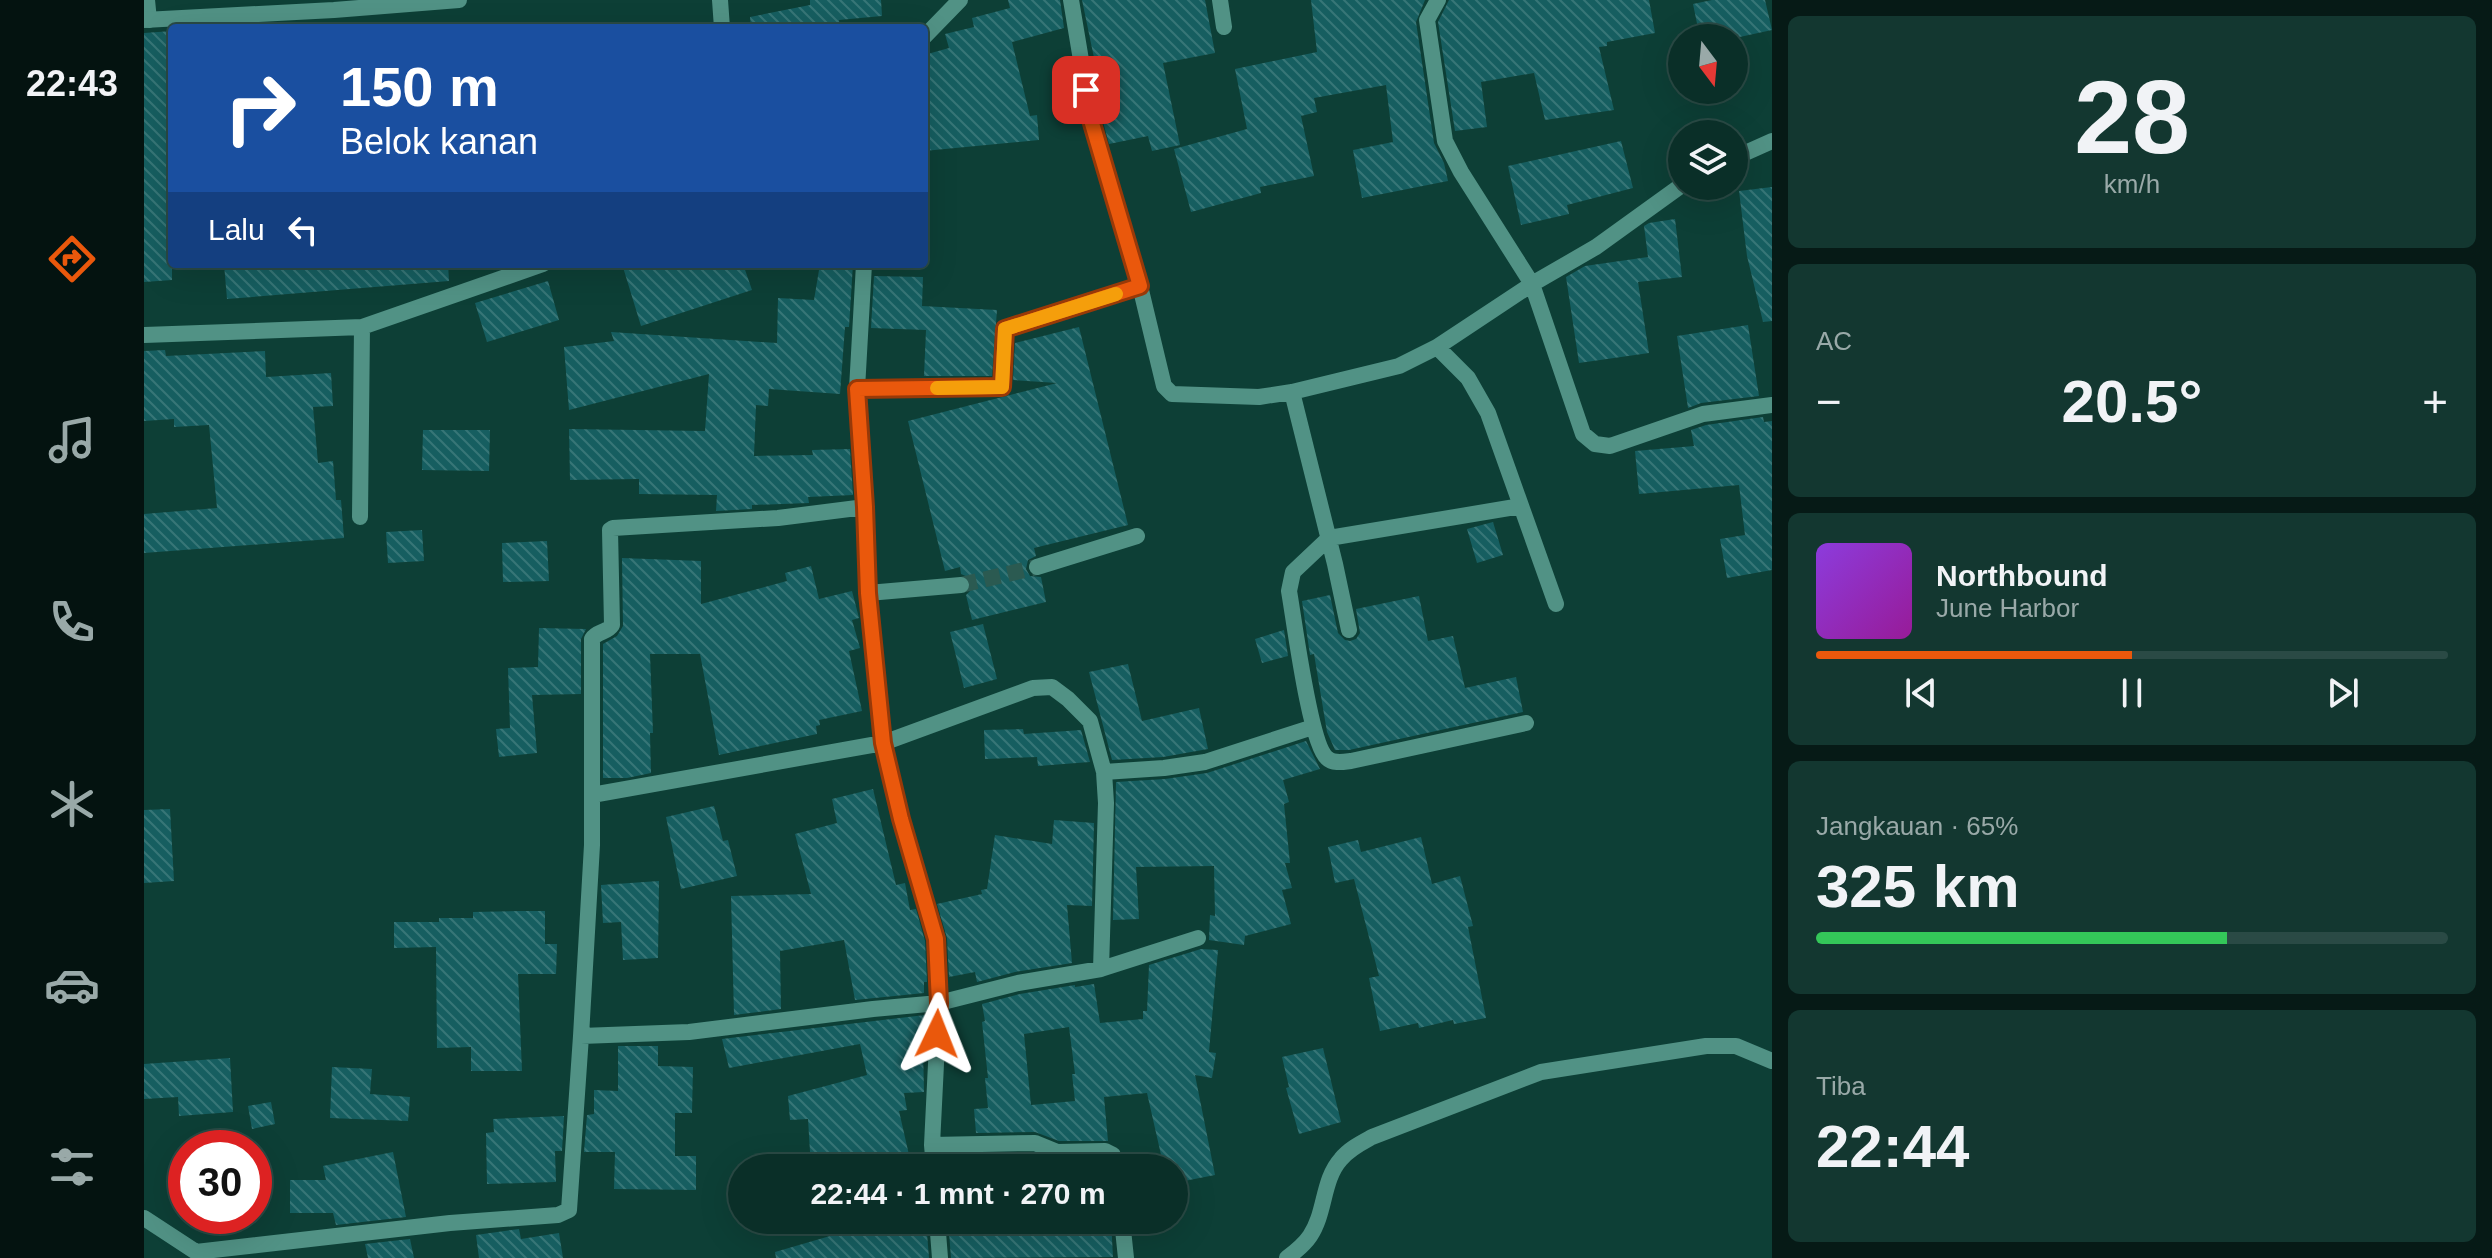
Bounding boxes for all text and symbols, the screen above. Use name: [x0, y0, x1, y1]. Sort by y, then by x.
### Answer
north arrow: [1668, 24, 1748, 104]
map controls: [1668, 24, 1748, 200]
text: 150 m: [340, 55, 499, 118]
icon: right: [208, 56, 312, 160]
pin: [1052, 56, 1120, 124]
text: 28: [2074, 59, 2190, 175]
text: 22:43: [26, 63, 118, 104]
icon: arrive: [1064, 68, 1108, 112]
button: layers: [1668, 120, 1748, 200]
text: Belok kanan: [340, 121, 538, 162]
text: km/h: [2104, 169, 2160, 199]
icon: left: [281, 208, 325, 252]
text: Lalu: [208, 213, 265, 246]
icon: directions: [44, 231, 100, 287]
text: AC: [1816, 326, 1852, 356]
text: 20.5°: [2062, 368, 2202, 435]
text: −: [1816, 377, 1842, 426]
text: +: [2422, 377, 2448, 426]
icon: music: [44, 412, 100, 468]
text: Northbound: [1936, 559, 2108, 592]
text: June Harbor: [1936, 593, 2079, 623]
icon: phone: [44, 594, 100, 650]
icon: previous: [1899, 671, 1943, 715]
icon: pause: [2110, 671, 2154, 715]
icon: next: [2321, 671, 2365, 715]
icon: climate: [44, 776, 100, 832]
text: Jangkauan · 65%: [1816, 811, 2018, 841]
text: 325 km: [1816, 853, 2020, 920]
icon: car: [44, 957, 100, 1013]
position arrow: [895, 992, 979, 1076]
text: Tiba: [1816, 1071, 1866, 1101]
text: 22:44: [1816, 1113, 1969, 1180]
speed limit sign: 30: [168, 1130, 272, 1234]
icon: filters: [44, 1139, 100, 1195]
text: 22:44 · 1 mnt · 270 m: [810, 1177, 1106, 1210]

